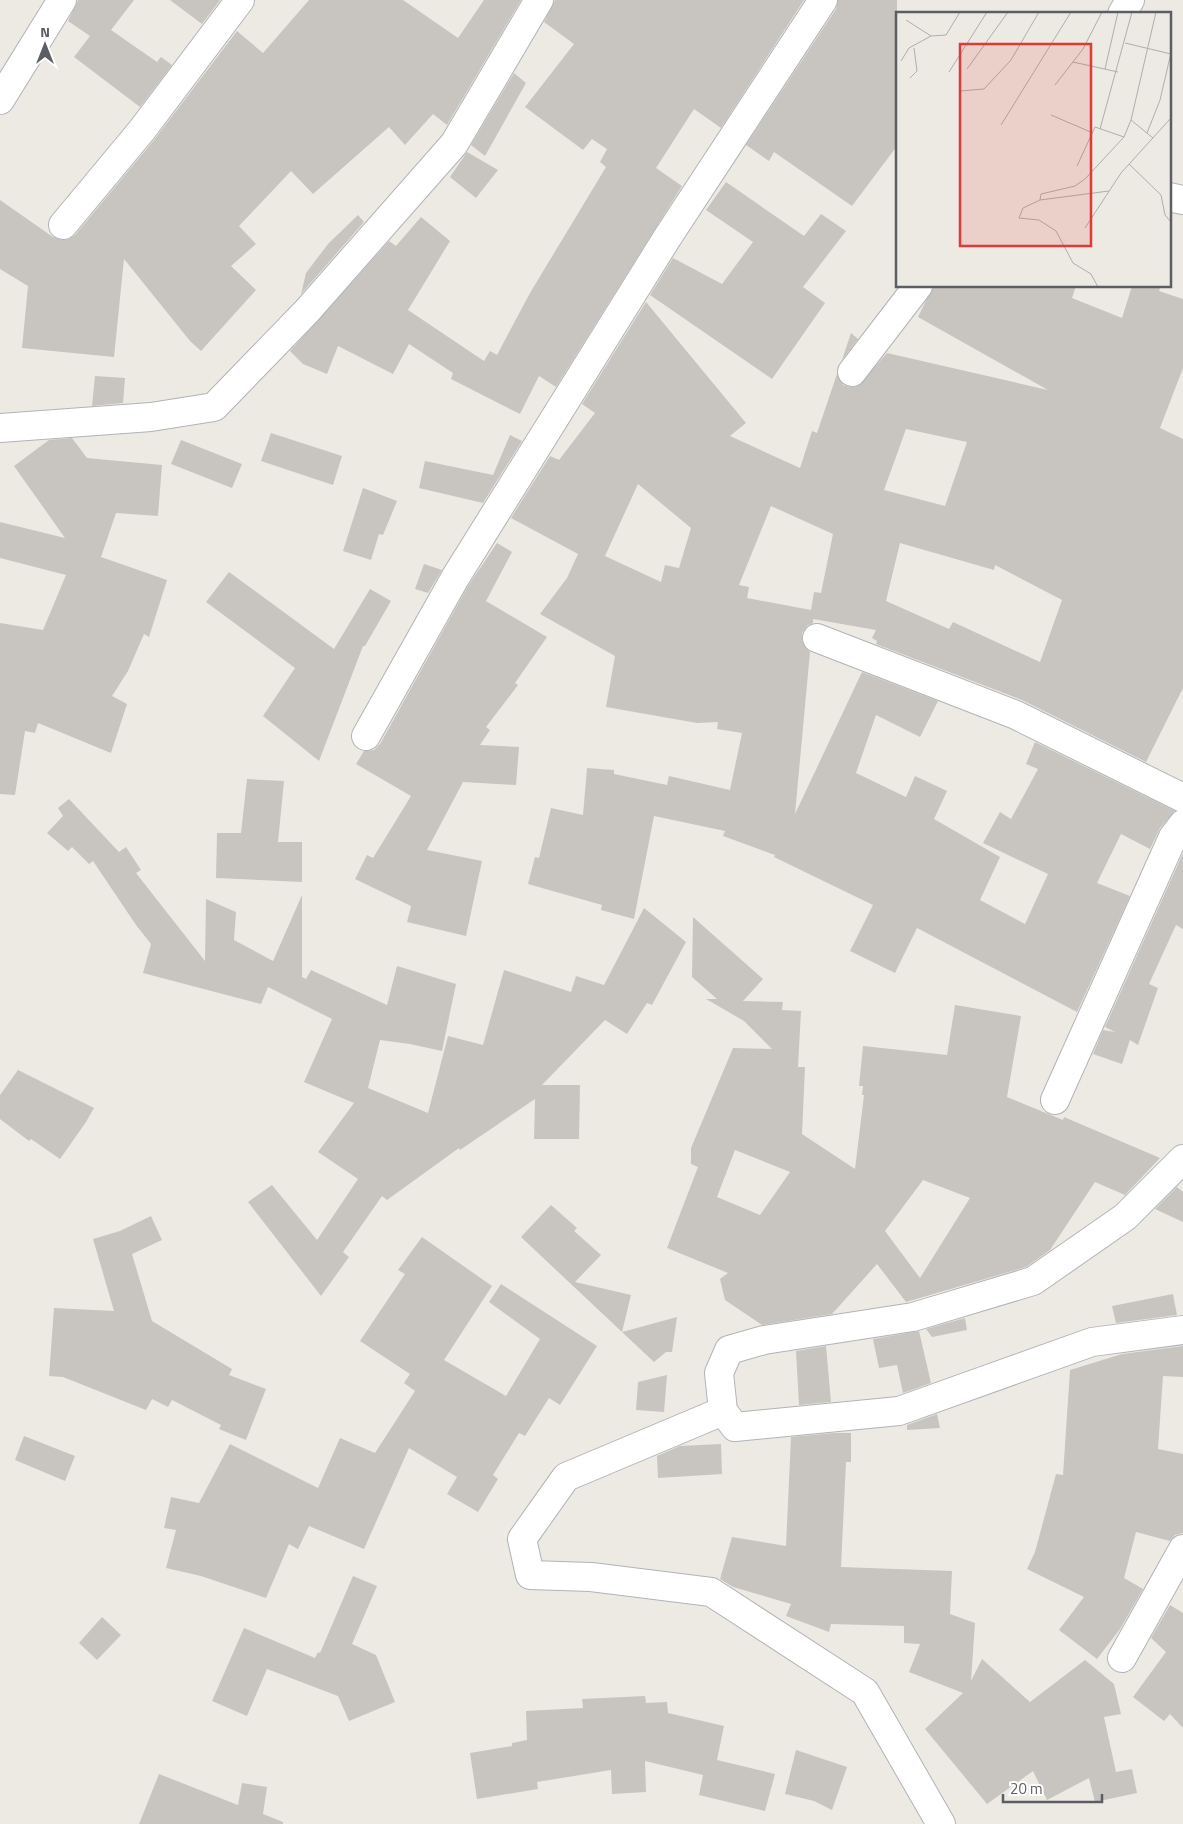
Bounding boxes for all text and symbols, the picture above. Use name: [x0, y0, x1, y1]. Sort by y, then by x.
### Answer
inset map: [896, 12, 1170, 288]
north arrow: [20, 20, 70, 70]
text: N: [40, 21, 50, 42]
scale bar: [1003, 1772, 1102, 1804]
text: 20 m: [1010, 1777, 1043, 1800]

